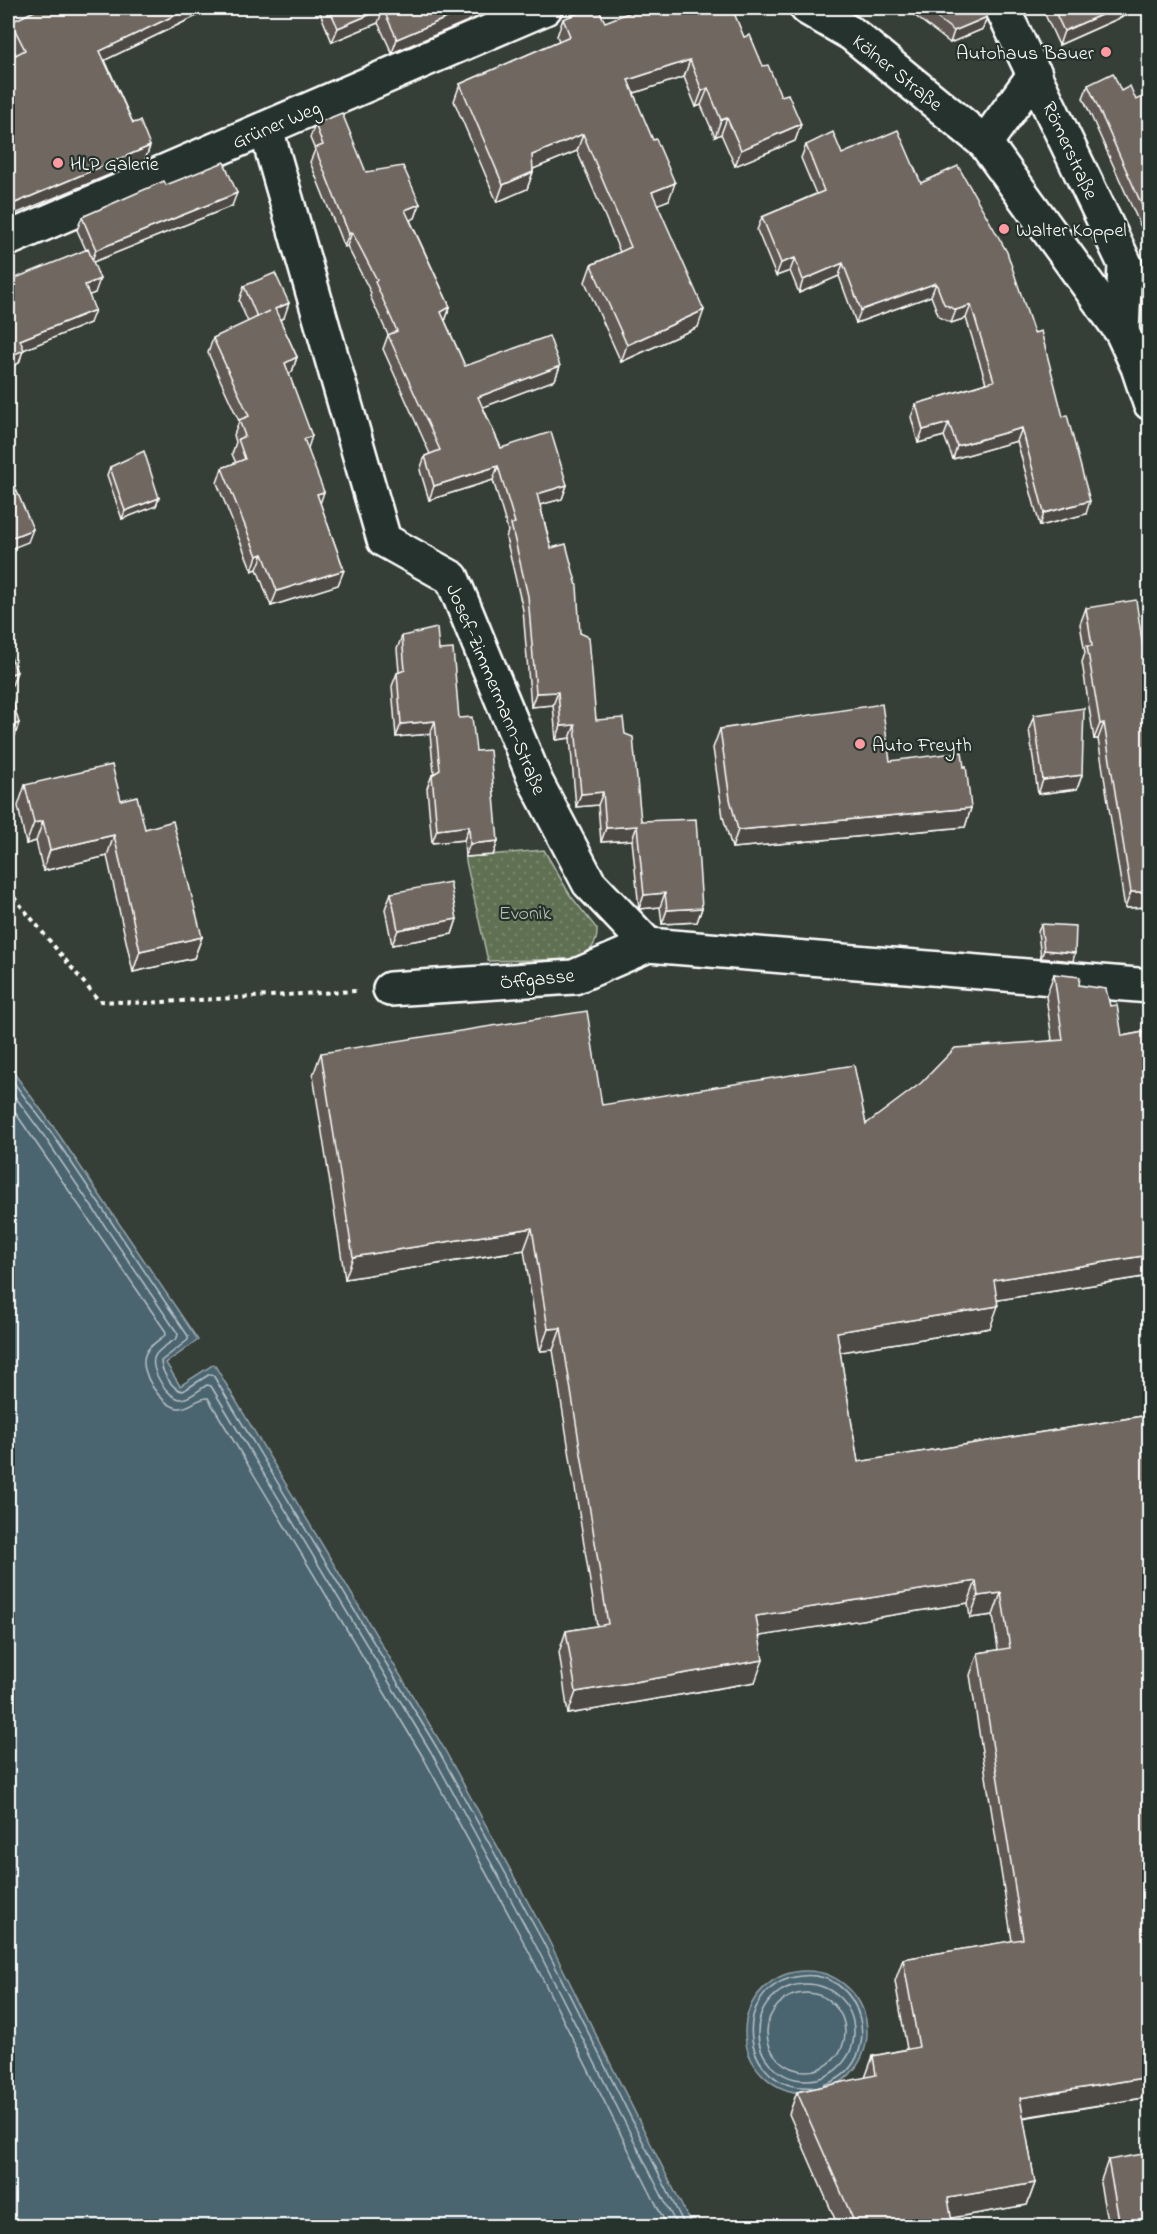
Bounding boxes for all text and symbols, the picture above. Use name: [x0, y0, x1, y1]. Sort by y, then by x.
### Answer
street label: Kölner Straße: [845, 28, 948, 119]
place label: Autohaus Bauer: [956, 40, 1095, 69]
marker: Autohaus Bauer: [1099, 45, 1113, 59]
street label: Grüner Weg: [228, 95, 326, 159]
street label: Römerstraße: [1033, 97, 1104, 205]
place label: HLP Galerie: [70, 151, 159, 180]
marker: HLP Galerie: [51, 156, 65, 170]
place label: Walter Koppel: [1016, 217, 1127, 246]
marker: Walter Koppel: [997, 222, 1011, 236]
street label: Josef-Zimmermann-Straße: [437, 580, 552, 800]
place label: Auto Freyth: [872, 732, 972, 761]
marker: Auto Freyth: [853, 737, 867, 751]
park label: Evonik: [499, 900, 551, 929]
street label: Öffgasse: [499, 962, 576, 1000]

